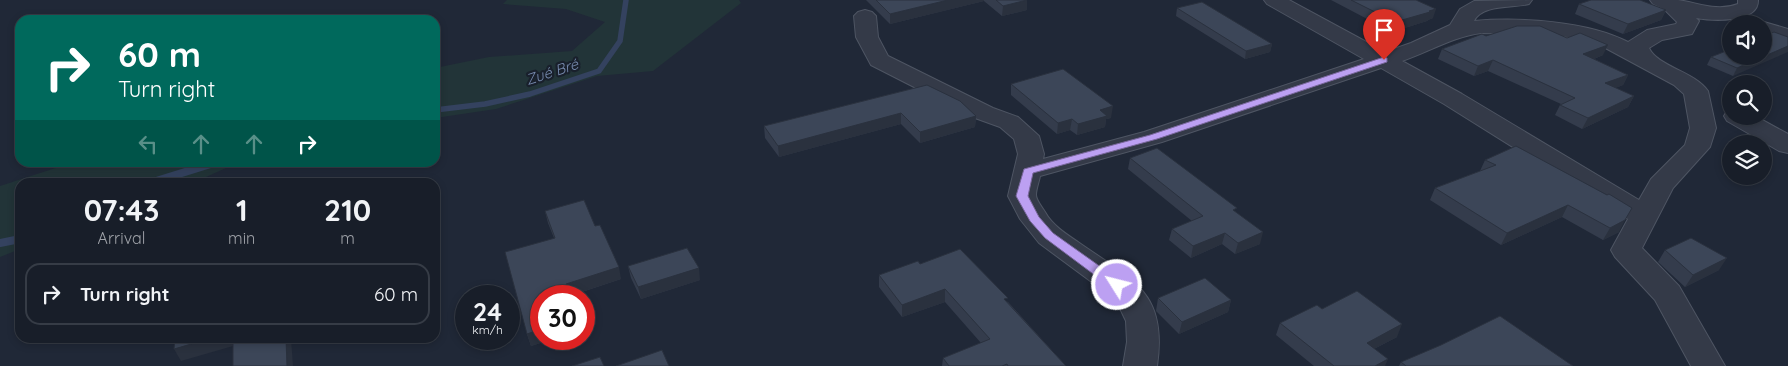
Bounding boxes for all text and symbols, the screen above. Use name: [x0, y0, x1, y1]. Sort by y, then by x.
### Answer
pin: [1363, 9, 1405, 60]
map controls: [1722, 15, 1772, 185]
button: sound: [1722, 15, 1772, 65]
icon: arrive: [1370, 16, 1398, 44]
text: 60 m: [118, 32, 201, 76]
icon: right: [35, 35, 100, 100]
water label: Zué Bré: [523, 54, 581, 89]
text: Turn right: [118, 75, 215, 103]
button: search: [1722, 75, 1772, 125]
icon: left: [134, 130, 162, 158]
icon: ahead: [187, 130, 215, 158]
icon: ahead: [240, 130, 268, 158]
icon: right: [293, 130, 321, 158]
button: layers: [1722, 135, 1772, 185]
text: 07:43: [84, 191, 159, 229]
text: 1: [236, 191, 248, 229]
text: 210: [324, 191, 371, 229]
text: Arrival: [98, 228, 145, 248]
text: min: [228, 228, 255, 248]
text: m: [340, 228, 355, 248]
position arrow: [1090, 258, 1142, 310]
icon: right: [37, 280, 65, 308]
text: Turn right: [80, 282, 169, 306]
text: 60 m: [374, 282, 418, 306]
speed limit sign: 30: [530, 285, 595, 350]
text: 24: [473, 296, 502, 327]
text: km/h: [472, 322, 503, 337]

